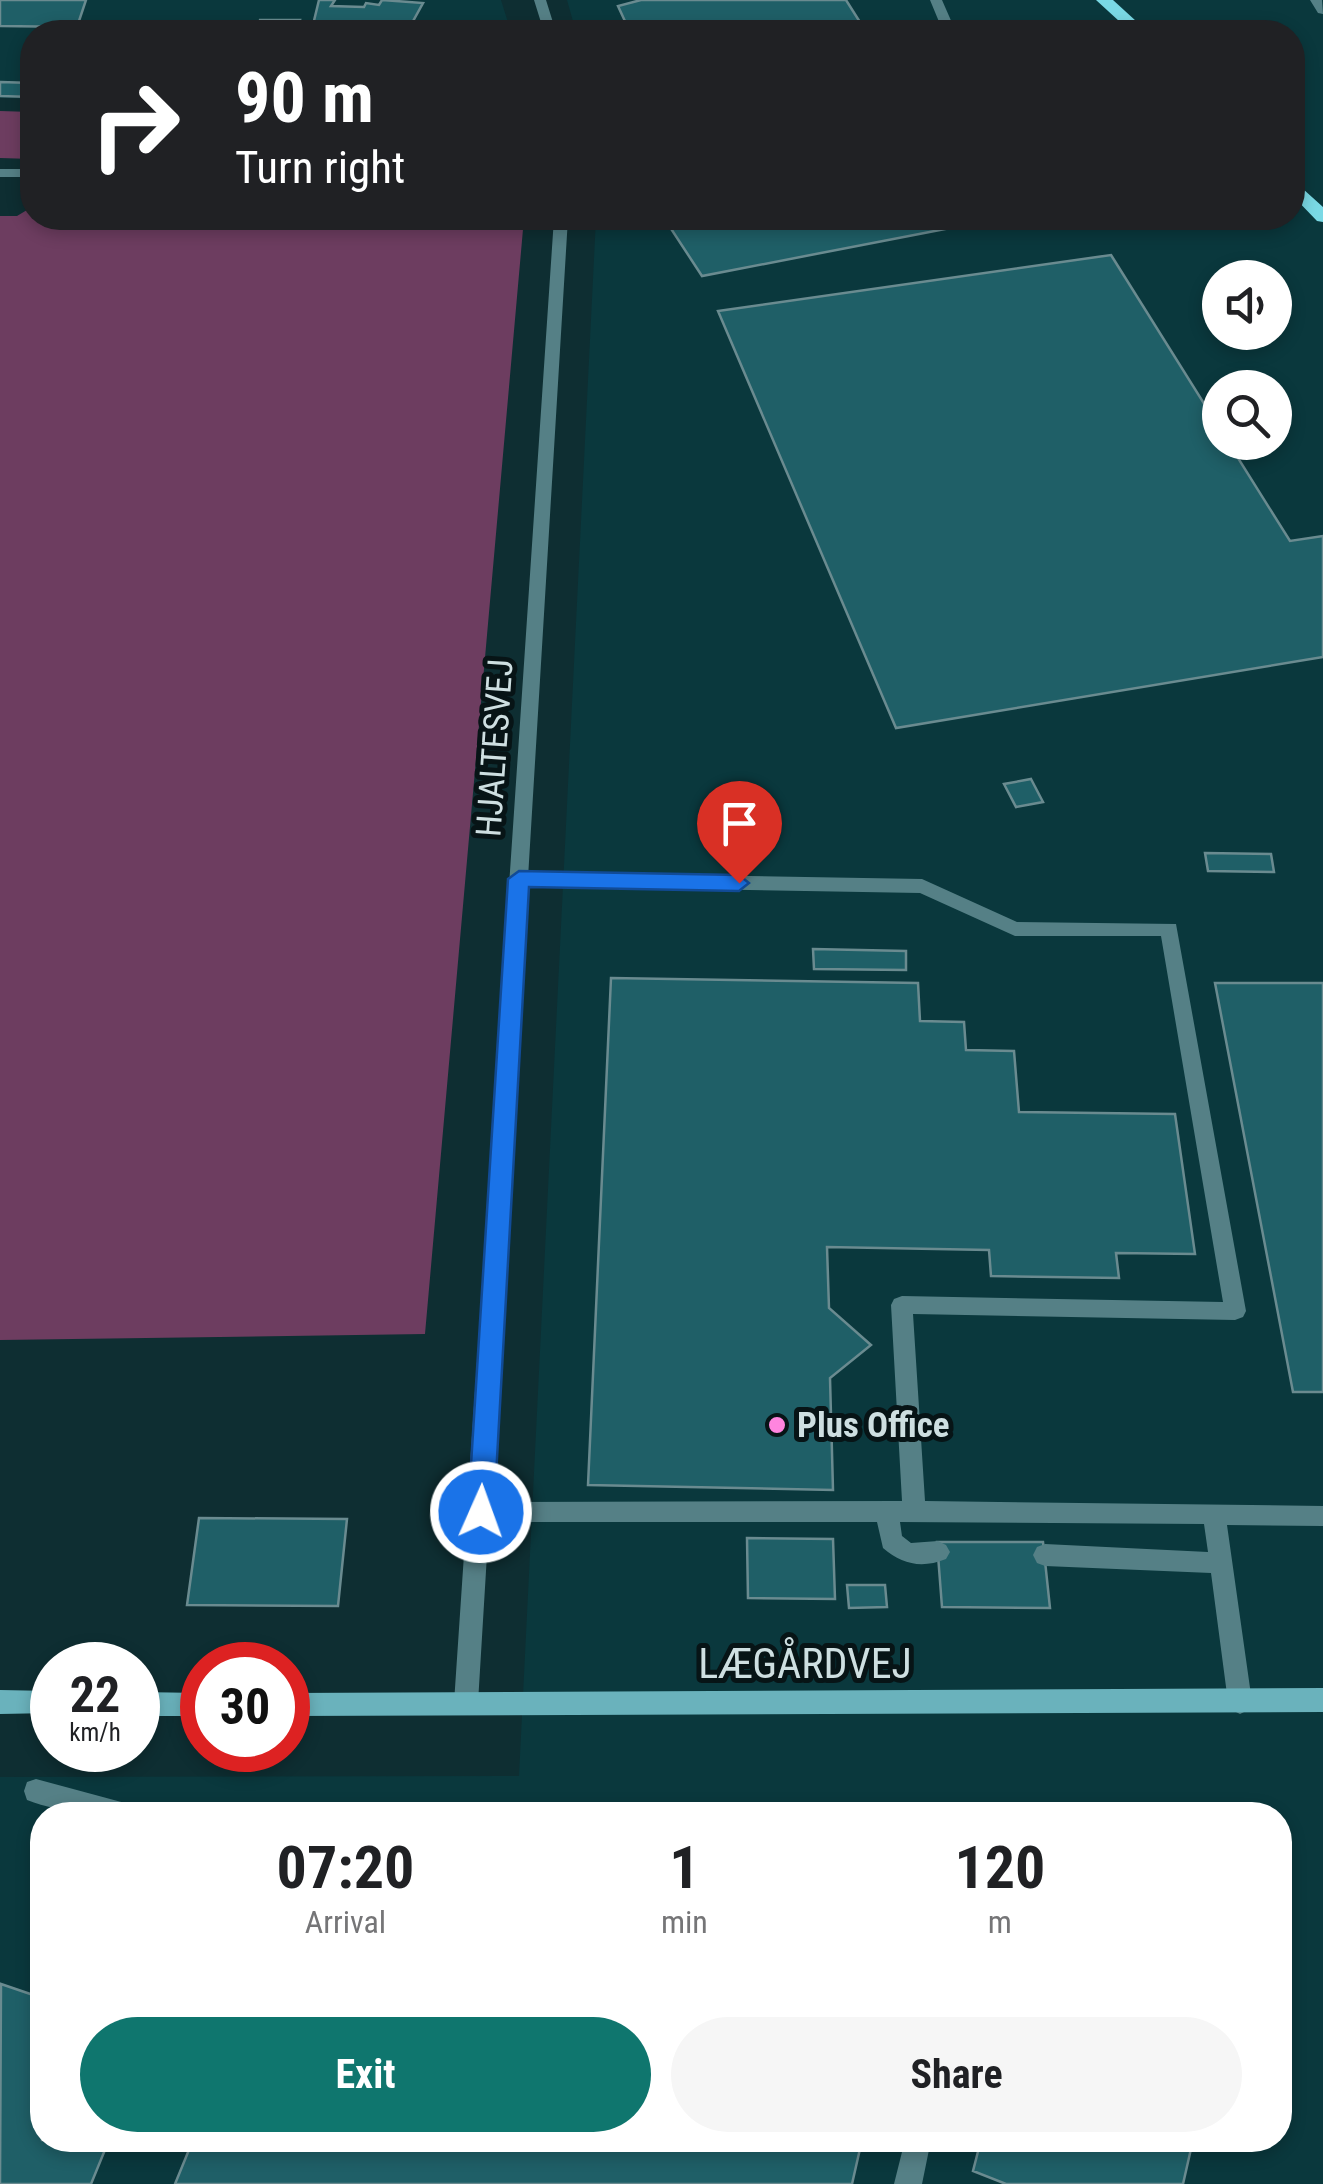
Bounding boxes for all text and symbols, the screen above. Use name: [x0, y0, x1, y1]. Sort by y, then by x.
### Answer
text: 90 m: [235, 57, 374, 139]
icon: right: [70, 60, 200, 190]
text: Turn right: [235, 141, 405, 194]
map controls: [1202, 260, 1292, 460]
button: sound: [1202, 260, 1292, 350]
button: search: [1202, 370, 1292, 460]
street label: HJALTESVEJ: [468, 658, 522, 838]
pin: [697, 781, 782, 884]
icon: arrive: [712, 796, 767, 851]
place label: Plus Office: [797, 1405, 950, 1446]
marker: Plus Office: [766, 1414, 788, 1436]
position arrow: [429, 1460, 533, 1564]
street label: LÆGÅRDVEJ: [698, 1637, 912, 1688]
speed limit sign: 30: [180, 1642, 310, 1772]
text: 22: [70, 1666, 120, 1724]
text: km/h: [69, 1718, 121, 1747]
text: 07:20: [277, 1832, 414, 1903]
text: 1: [669, 1832, 700, 1903]
text: 120: [954, 1832, 1045, 1903]
text: Arrival: [305, 1903, 386, 1941]
text: min: [661, 1903, 708, 1941]
text: m: [988, 1903, 1012, 1941]
button: Exit: [80, 2017, 651, 2132]
button: Share: [671, 2017, 1242, 2132]

